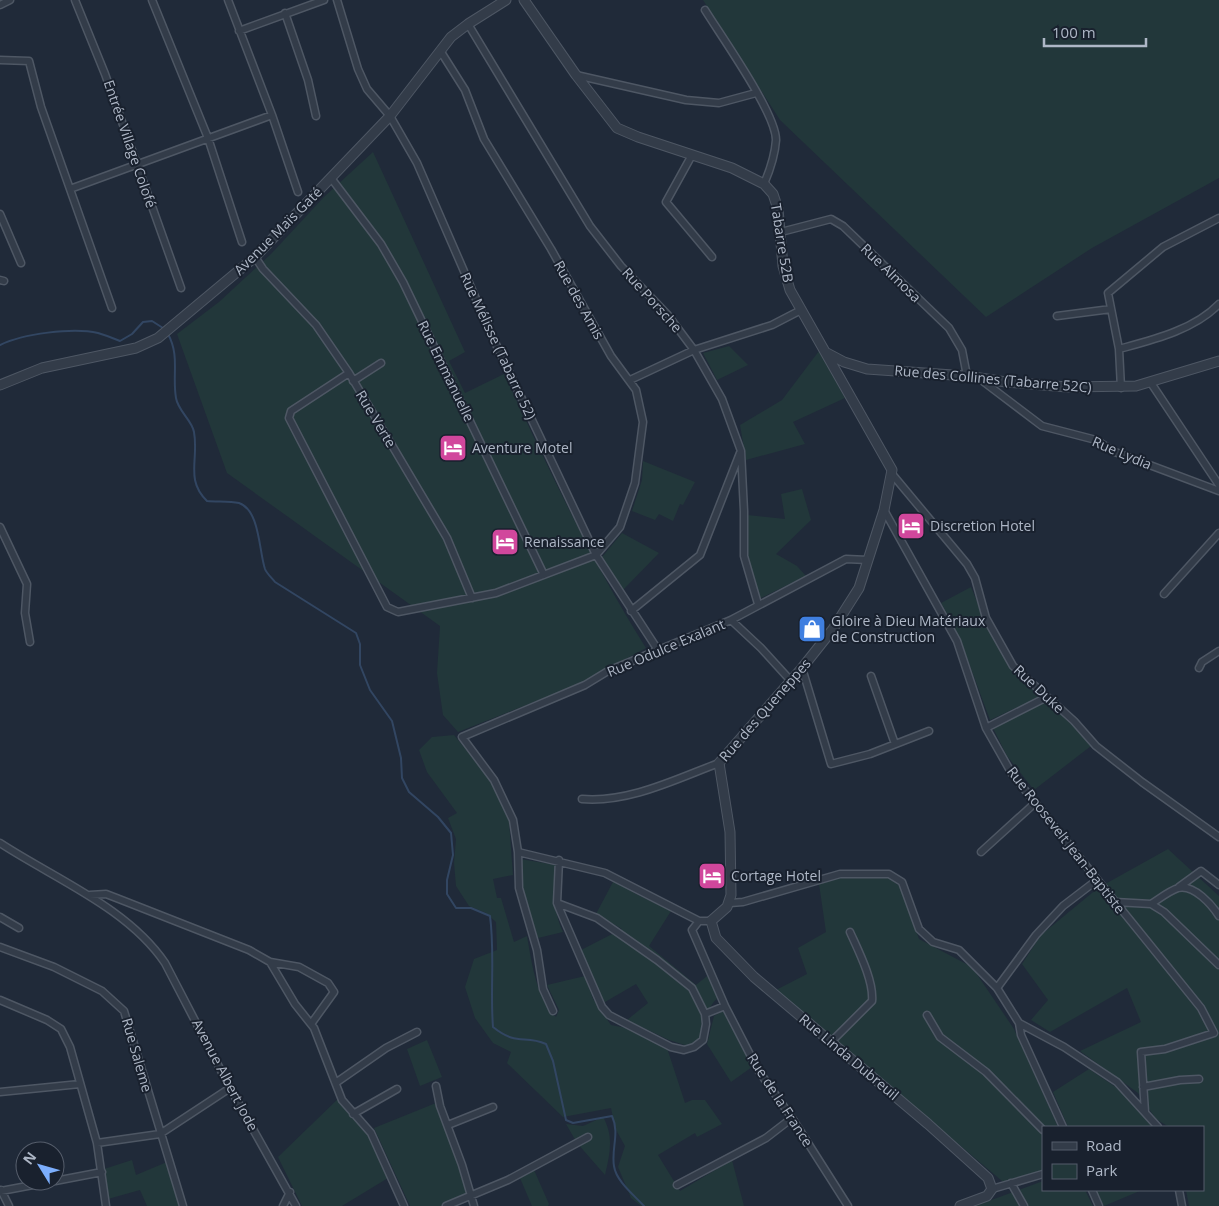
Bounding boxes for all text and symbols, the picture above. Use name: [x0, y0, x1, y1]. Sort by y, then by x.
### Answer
scale bar: [1044, 15, 1146, 47]
text: 100 m: [1052, 22, 1096, 42]
street label: Entrée Village Colofé: [100, 77, 161, 210]
street label: Avenue Maïs Gaté: [229, 182, 326, 279]
street label: Tabarre 52B: [767, 202, 798, 284]
street label: Rue Almosa: [857, 239, 926, 306]
street label: Rue des Amis: [550, 257, 609, 343]
street label: Rue Porsche: [618, 263, 687, 336]
street label: Rue Mélisse (Tabarre 52): [456, 269, 541, 422]
street label: Rue Emmanuelle: [414, 317, 479, 425]
street label: Rue des Collines (Tabarre 52C): [894, 360, 1092, 397]
street label: Rue Verte: [352, 387, 401, 451]
street label: Rue Lydia: [1090, 431, 1155, 474]
hotel icon: Aventure Motel: [438, 433, 468, 463]
place label: Aventure Motel: [472, 438, 573, 457]
hotel icon: Discretion Hotel: [896, 511, 926, 541]
place label: Discretion Hotel: [930, 516, 1035, 535]
hotel icon: Renaissance: [490, 527, 520, 557]
place label: Renaissance: [524, 532, 605, 551]
place label: Gloire à Dieu Matériaux de Construction: [831, 611, 986, 646]
street label: Rue Odulce Exalant: [604, 614, 728, 681]
shop icon: Gloire à Dieu Matériaux de Construction: [797, 614, 827, 644]
street label: Rue des Queneppes: [715, 654, 815, 765]
street label: Rue Duke: [1010, 660, 1069, 717]
street label: Rue Roosevelt Jean-Baptiste: [1003, 762, 1130, 917]
hotel icon: Cortage Hotel: [697, 861, 727, 891]
place label: Cortage Hotel: [731, 866, 821, 885]
street label: Rue Linda Dubreuil: [795, 1009, 903, 1104]
street label: Avenue Albert Jode: [188, 1015, 263, 1134]
street label: Rue Saleme: [118, 1016, 157, 1094]
street label: Rue de la France: [743, 1049, 818, 1150]
legend: [1042, 1126, 1204, 1191]
text: Road: [1086, 1135, 1122, 1155]
north arrow: [15, 1141, 65, 1191]
text: N: [18, 1148, 40, 1168]
text: Park: [1086, 1160, 1117, 1180]

